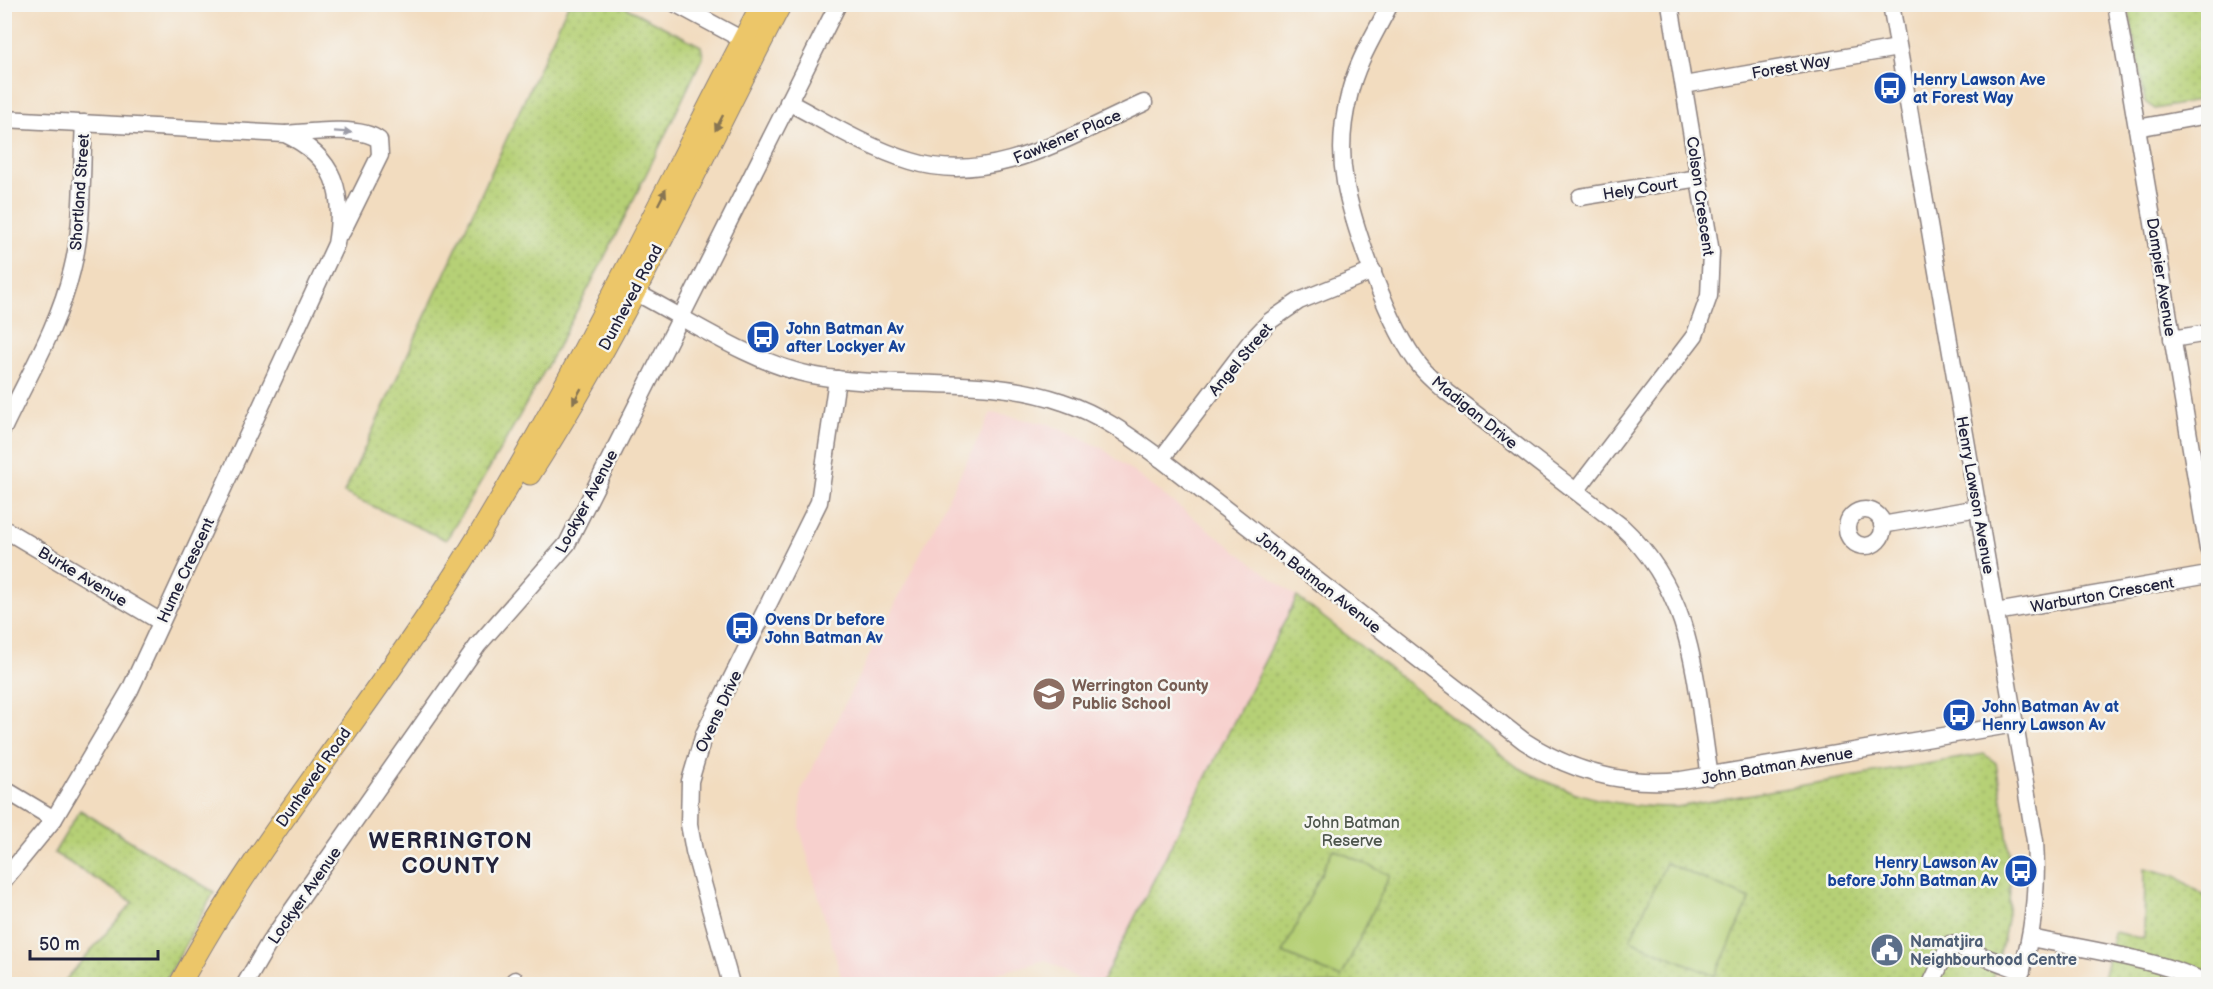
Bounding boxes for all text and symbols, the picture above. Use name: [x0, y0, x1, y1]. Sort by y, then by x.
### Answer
street label: Forest Way: [1750, 51, 1833, 84]
bus stop icon: Henry Lawson Ave at Forest Way: [1872, 70, 1908, 106]
place label: Henry Lawson Ave at Forest Way: [1913, 71, 2046, 108]
street label: Fawkener Place: [1011, 106, 1125, 169]
one-way arrow: [714, 115, 724, 132]
one-way arrow: [334, 127, 353, 137]
street label: Shortland Street: [67, 133, 94, 251]
street label: Colson Crescent: [1682, 135, 1717, 257]
street label: Hely Court: [1602, 174, 1679, 205]
one-way arrow: [657, 189, 666, 206]
street label: Dampier Avenue: [2142, 216, 2179, 338]
street label: Dunheved Road: [595, 242, 667, 354]
bus stop icon: John Batman Av after Lockyer Av: [745, 319, 781, 355]
place label: John Batman Av after Lockyer Av: [786, 320, 906, 357]
street label: Angel Street: [1205, 320, 1277, 400]
street label: Madigan Drive: [1427, 373, 1521, 454]
one-way arrow: [572, 388, 582, 405]
street label: Henry Lawson Avenue: [1951, 415, 1998, 576]
street label: Lockyer Avenue: [552, 446, 623, 557]
street label: Hume Crescent: [154, 515, 219, 626]
street label: John Batman Avenue: [1252, 528, 1385, 638]
street label: Burke Avenue: [34, 543, 131, 612]
street label: Warburton Crescent: [2029, 573, 2176, 617]
bus stop icon: Ovens Dr before John Batman Av: [724, 610, 760, 646]
place label: Ovens Dr before John Batman Av: [765, 611, 885, 648]
street label: Ovens Drive: [692, 667, 747, 756]
school or university icon: Werrington County Public School: [1031, 676, 1067, 712]
place label: Werrington County Public School: [1072, 677, 1209, 714]
bus stop icon: John Batman Av at Henry Lawson Av: [1941, 697, 1977, 733]
place label: John Batman Av at Henry Lawson Av: [1982, 698, 2119, 735]
street label: Dunheved Road: [273, 724, 356, 831]
street label: John Batman Avenue: [1700, 744, 1855, 789]
park label: John Batman Reserve: [1304, 814, 1400, 851]
district label: WERRINGTON COUNTY: [369, 828, 533, 880]
street label: Lockyer Avenue: [265, 843, 346, 948]
bus stop icon: Henry Lawson Av before John Batman Av: [2003, 853, 2039, 889]
place label: Henry Lawson Av before John Batman Av: [1827, 854, 1998, 891]
scale bar: [30, 923, 158, 961]
public building icon: Namatjira Neighbourhood Centre: [1869, 932, 1905, 968]
place label: Namatjira Neighbourhood Centre: [1910, 933, 2077, 970]
text: 50 m: [39, 934, 80, 955]

